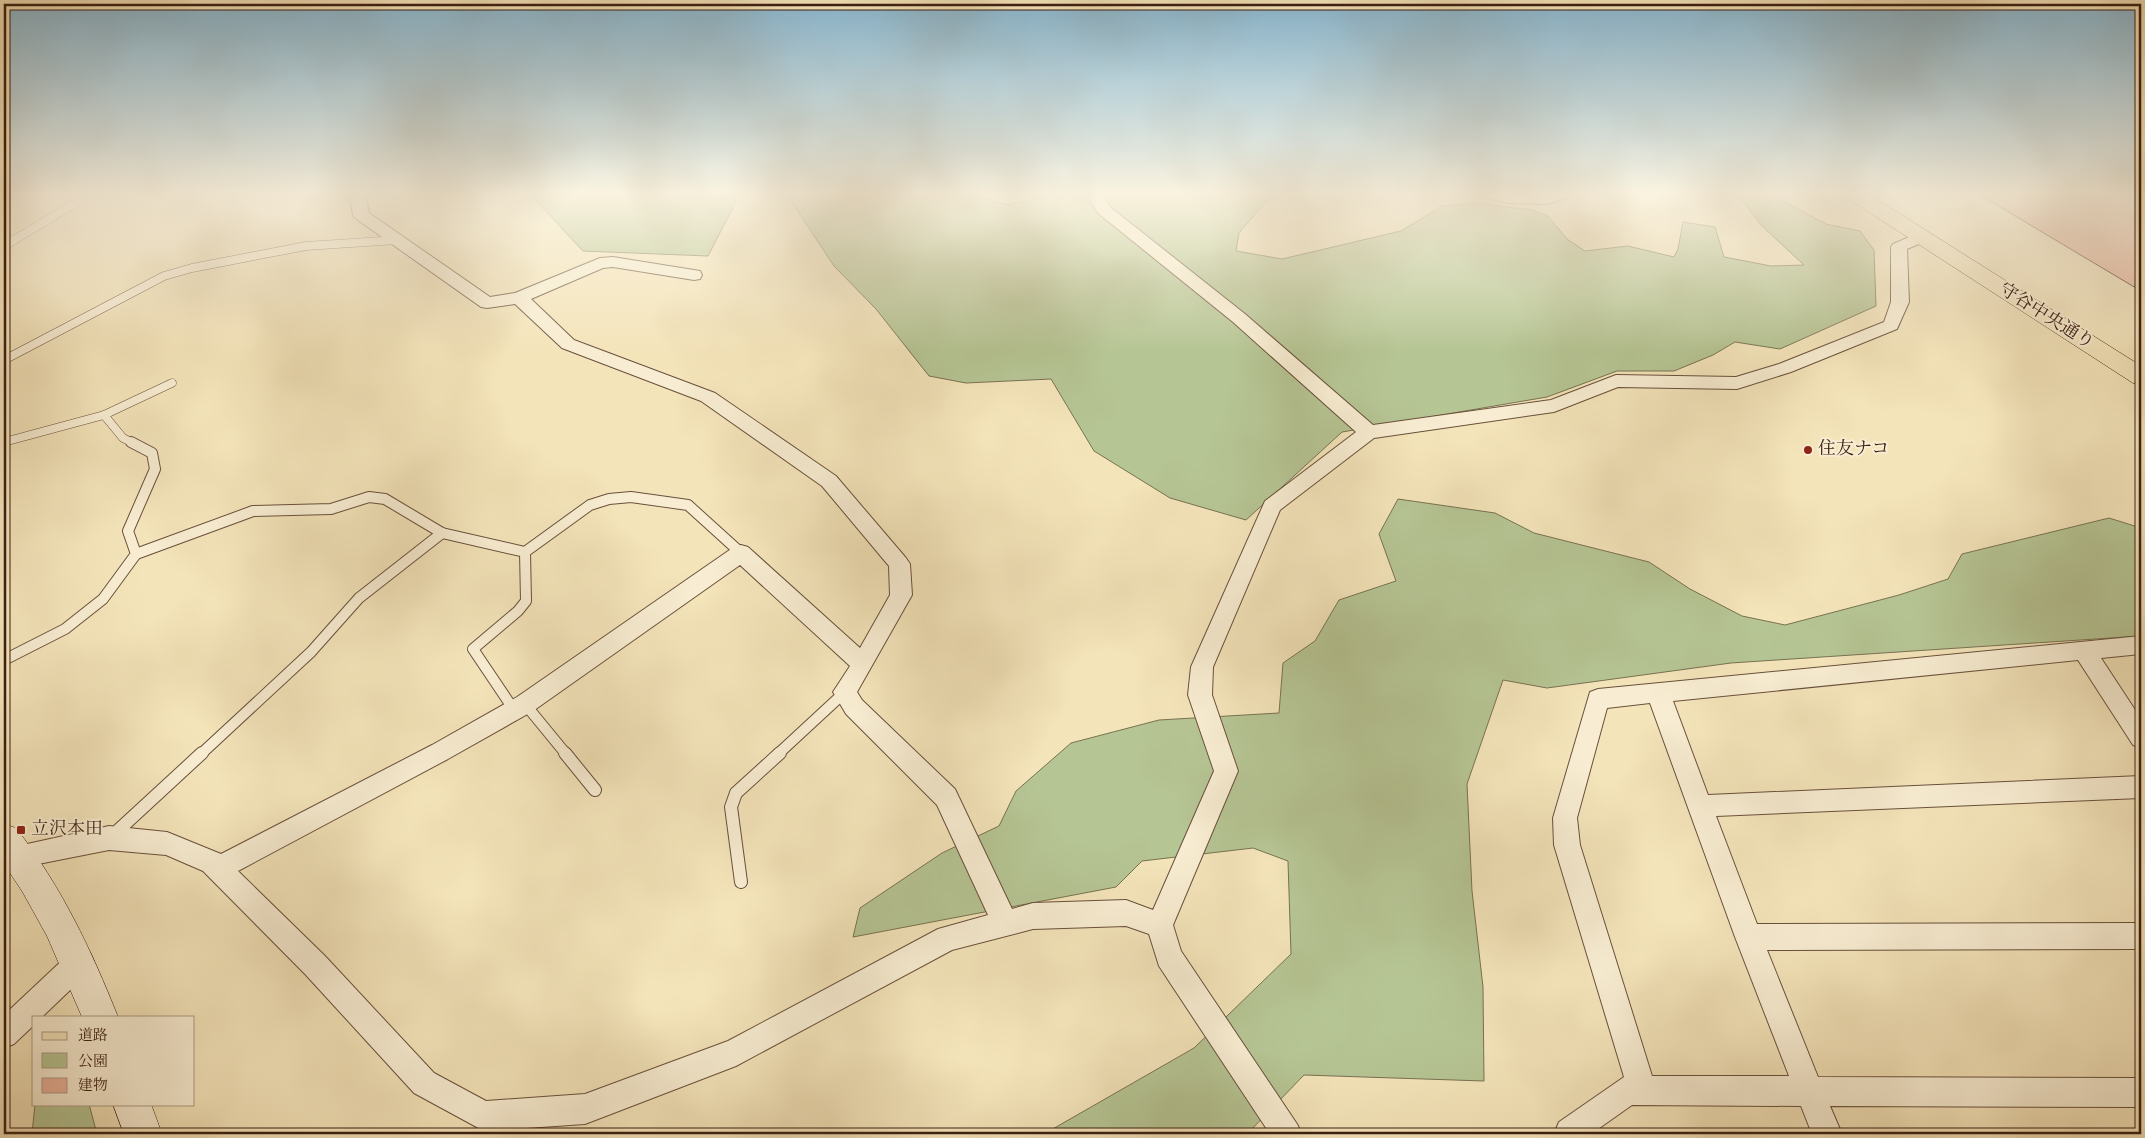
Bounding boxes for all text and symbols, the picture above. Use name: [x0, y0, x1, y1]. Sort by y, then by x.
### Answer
street label: 守谷中央通り: [1993, 277, 2099, 357]
place label: 住友ナコ: [1818, 437, 1889, 463]
marker: 住友ナコ: [1802, 444, 1814, 456]
place label: 立沢本田: [31, 817, 103, 843]
marker: 立沢本田: [15, 824, 27, 836]
legend: [32, 1016, 195, 1106]
text: 道路: [78, 1026, 108, 1047]
text: 公園: [78, 1052, 108, 1073]
text: 建物: [78, 1076, 108, 1097]

